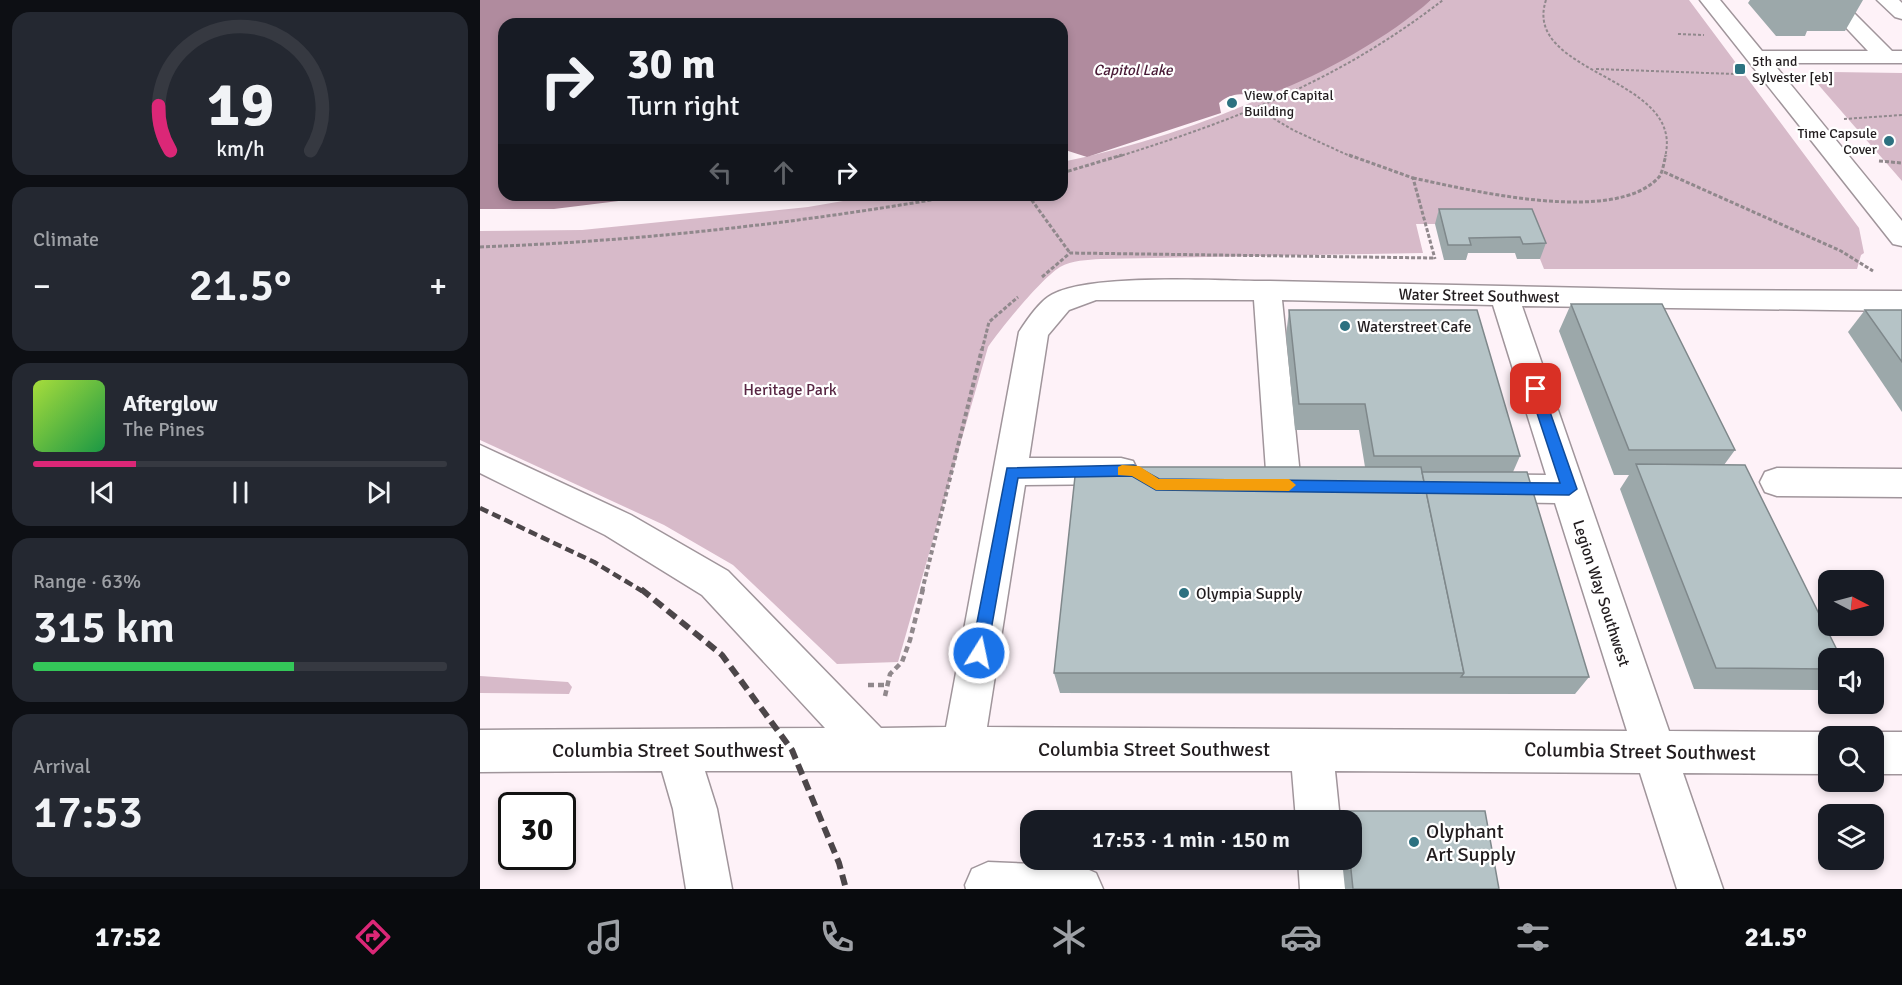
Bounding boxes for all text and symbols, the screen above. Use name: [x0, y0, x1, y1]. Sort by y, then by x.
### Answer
text: 30 m: [627, 39, 716, 90]
icon: right: [528, 42, 606, 120]
place label: 5th and Sylvester [eb]: [1752, 53, 1833, 86]
water label: Capitol Lake: [1093, 61, 1174, 79]
marker: 5th and Sylvester [eb]: [1733, 62, 1747, 76]
text: 19: [206, 66, 274, 143]
place label: View of Capital Building: [1244, 87, 1334, 120]
text: Turn right: [627, 90, 740, 123]
marker: View of Capital Building: [1225, 96, 1239, 110]
place label: Time Capsule Cover: [1797, 125, 1878, 158]
marker: Time Capsule Cover: [1882, 134, 1896, 148]
text: km/h: [216, 136, 264, 162]
icon: left: [704, 156, 737, 189]
icon: ahead: [767, 156, 800, 189]
icon: right: [830, 156, 863, 189]
text: Climate: [33, 227, 99, 252]
text: 21.5°: [189, 258, 291, 313]
text: −: [33, 266, 51, 307]
text: +: [429, 266, 447, 307]
street label: Water Street Southwest: [1398, 285, 1560, 307]
place label: Waterstreet Cafe: [1357, 317, 1472, 337]
marker: Waterstreet Cafe: [1338, 319, 1352, 333]
pin: [1510, 363, 1561, 414]
icon: arrive: [1519, 372, 1552, 405]
park label: Heritage Park: [743, 380, 837, 400]
text: Afterglow: [123, 390, 218, 417]
text: The Pines: [123, 417, 205, 442]
icon: previous: [86, 476, 119, 509]
icon: pause: [224, 476, 257, 509]
icon: next: [362, 476, 395, 509]
street label: Legion Way Southwest: [1568, 517, 1634, 670]
text: Range · 63%: [33, 569, 141, 594]
north arrow: [1818, 570, 1884, 636]
map controls: [1818, 570, 1884, 870]
place label: Olympia Supply: [1196, 584, 1303, 604]
marker: Olympia Supply: [1177, 586, 1191, 600]
text: 315 km: [33, 600, 175, 655]
position arrow: [947, 621, 1011, 685]
button: sound: [1818, 648, 1884, 714]
button: search: [1818, 726, 1884, 792]
street label: Columbia Street Southwest: [1038, 737, 1270, 762]
street label: Columbia Street Southwest: [1524, 737, 1756, 766]
street label: Columbia Street Southwest: [552, 738, 784, 763]
text: Arrival: [33, 754, 91, 779]
text: 17:53: [33, 785, 143, 840]
speed limit sign: 30: [498, 792, 576, 870]
button: layers: [1818, 804, 1884, 870]
place label: Olyphant Art Supply: [1426, 819, 1516, 867]
text: 17:53 · 1 min · 150 m: [1092, 826, 1290, 853]
marker: Olyphant Art Supply: [1407, 835, 1421, 849]
icon: directions: [352, 916, 394, 958]
icon: music: [584, 916, 626, 958]
icon: phone: [816, 916, 858, 958]
icon: climate: [1048, 916, 1090, 958]
icon: car: [1280, 916, 1322, 958]
icon: filters: [1512, 916, 1554, 958]
text: 17:52: [95, 921, 161, 954]
text: 21.5°: [1745, 921, 1807, 954]

